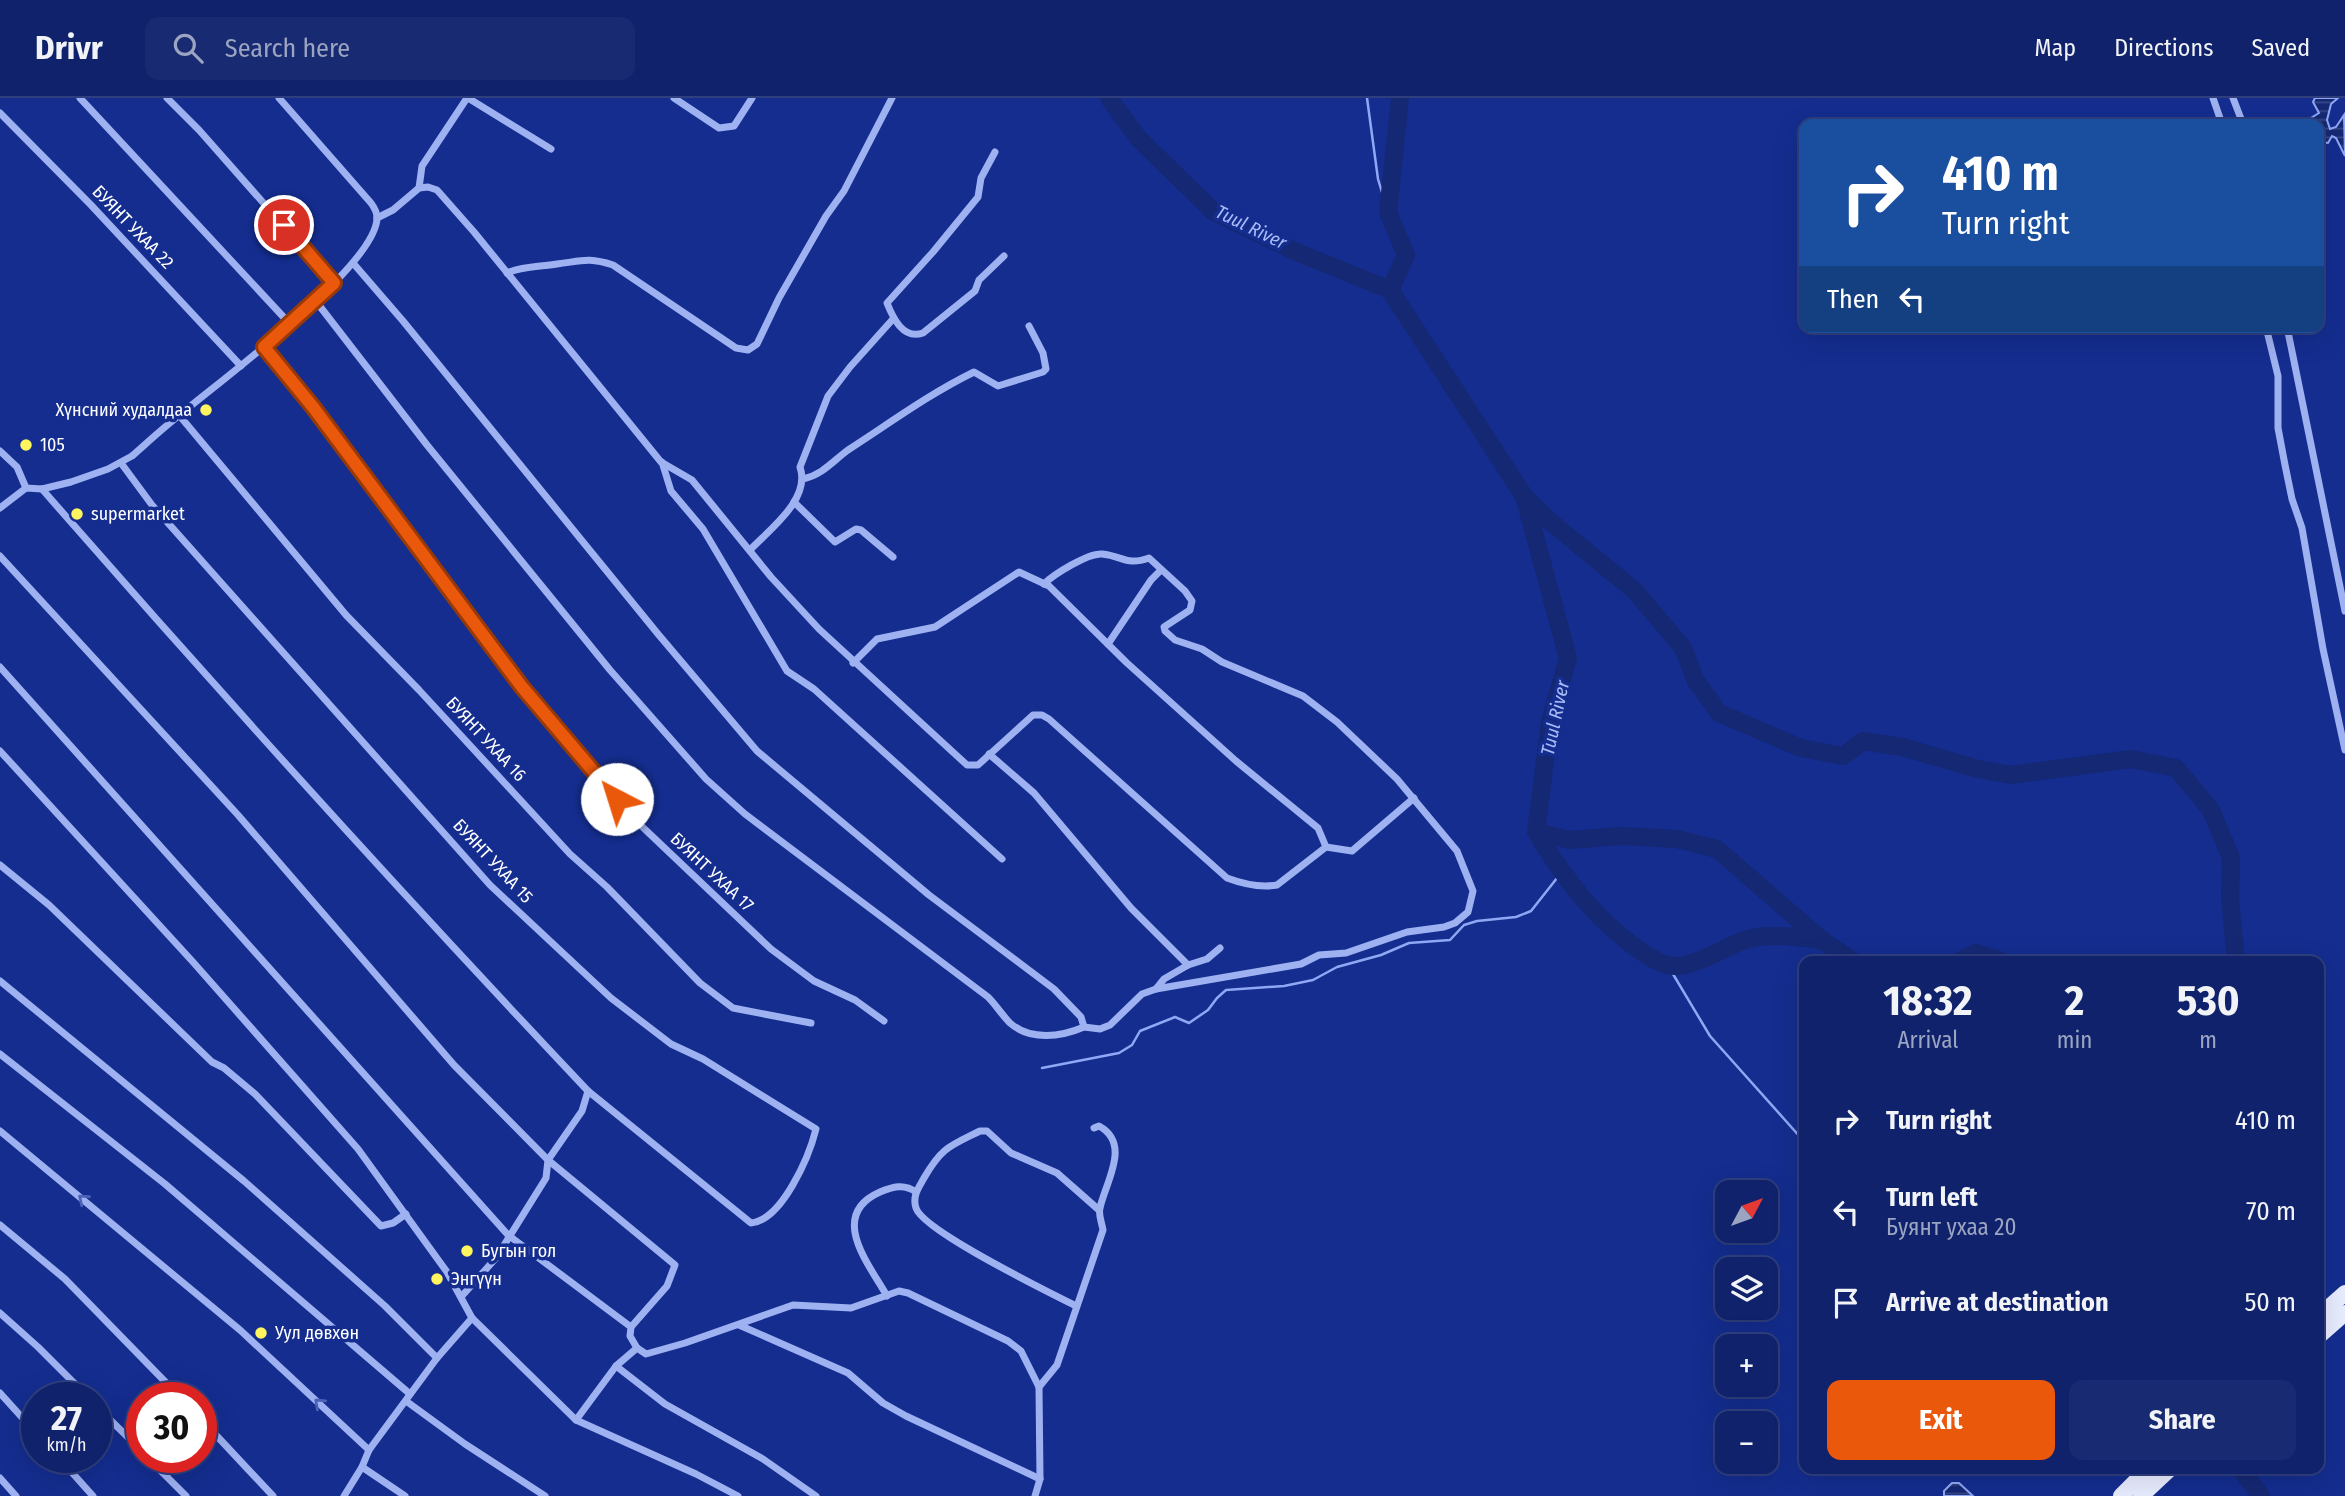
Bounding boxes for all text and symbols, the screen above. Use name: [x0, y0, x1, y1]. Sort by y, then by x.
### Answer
search box: [145, 17, 635, 80]
text: Drivr: [35, 28, 103, 68]
icon: search: [169, 29, 207, 67]
text: Search here: [225, 33, 350, 64]
text: Map: [2035, 34, 2076, 62]
text: Directions: [2114, 34, 2213, 62]
text: Saved: [2251, 34, 2310, 62]
text: 410 m: [1942, 144, 2059, 203]
icon: right: [1827, 147, 1918, 238]
street label: БУЯНТ УХАА 22: [88, 181, 178, 273]
pin: [254, 195, 314, 255]
water label: Tuul River: [1212, 200, 1292, 255]
text: Turn right: [1942, 204, 2069, 242]
icon: arrive: [265, 206, 303, 244]
icon: left: [1893, 280, 1931, 318]
text: Then: [1827, 284, 1879, 315]
place label: Хүнсний худалдаа: [55, 399, 192, 421]
marker: Хүнсний худалдаа: [198, 402, 214, 418]
place label: 105: [40, 434, 65, 456]
marker: 105: [18, 437, 34, 453]
place label: supermarket: [91, 503, 185, 525]
marker: supermarket: [69, 506, 85, 522]
water label: Tuul River: [1536, 677, 1574, 758]
street label: БУЯНТ УХАА 16: [441, 692, 531, 786]
position arrow: [580, 762, 654, 836]
street label: БУЯНТ УХАА 15: [448, 814, 538, 908]
street label: БУЯНТ УХАА 17: [666, 828, 758, 916]
text: 18:32: [1883, 976, 1973, 1026]
text: 2: [2065, 976, 2084, 1026]
text: 530: [2177, 976, 2240, 1026]
text: Arrival: [1897, 1026, 1958, 1054]
text: min: [2057, 1026, 2092, 1054]
text: m: [2199, 1026, 2217, 1054]
icon: right: [1827, 1102, 1865, 1140]
text: Turn right: [1886, 1105, 1992, 1136]
text: 410 m: [2235, 1105, 2296, 1136]
north arrow: [1715, 1180, 1778, 1242]
map controls: [1715, 1180, 1778, 1474]
text: Turn left: [1886, 1182, 1978, 1213]
icon: left: [1827, 1193, 1865, 1231]
one-way arrow: [78, 1195, 90, 1208]
text: 70 m: [2246, 1196, 2296, 1227]
text: Буянт ухаа 20: [1886, 1213, 2016, 1241]
place label: Бугын гол: [481, 1240, 556, 1262]
marker: Бугын гол: [459, 1243, 475, 1259]
button: layers: [1715, 1257, 1778, 1320]
place label: Энгүүн: [451, 1268, 502, 1290]
marker: Энгүүн: [429, 1271, 445, 1287]
icon: arrive: [1827, 1284, 1865, 1322]
text: Arrive at destination: [1886, 1287, 2109, 1318]
text: 50 m: [2244, 1287, 2296, 1318]
place label: Уул дөвхөн: [274, 1322, 359, 1344]
marker: Уул дөвхөн: [253, 1325, 269, 1341]
button: +: [1715, 1334, 1778, 1397]
button: Exit: [1827, 1380, 2055, 1460]
button: Share: [2069, 1380, 2296, 1460]
speed limit sign: 30: [126, 1382, 217, 1473]
text: 27: [51, 1397, 82, 1439]
one-way arrow: [314, 1399, 327, 1412]
button: −: [1715, 1411, 1778, 1474]
text: km/h: [46, 1434, 87, 1456]

